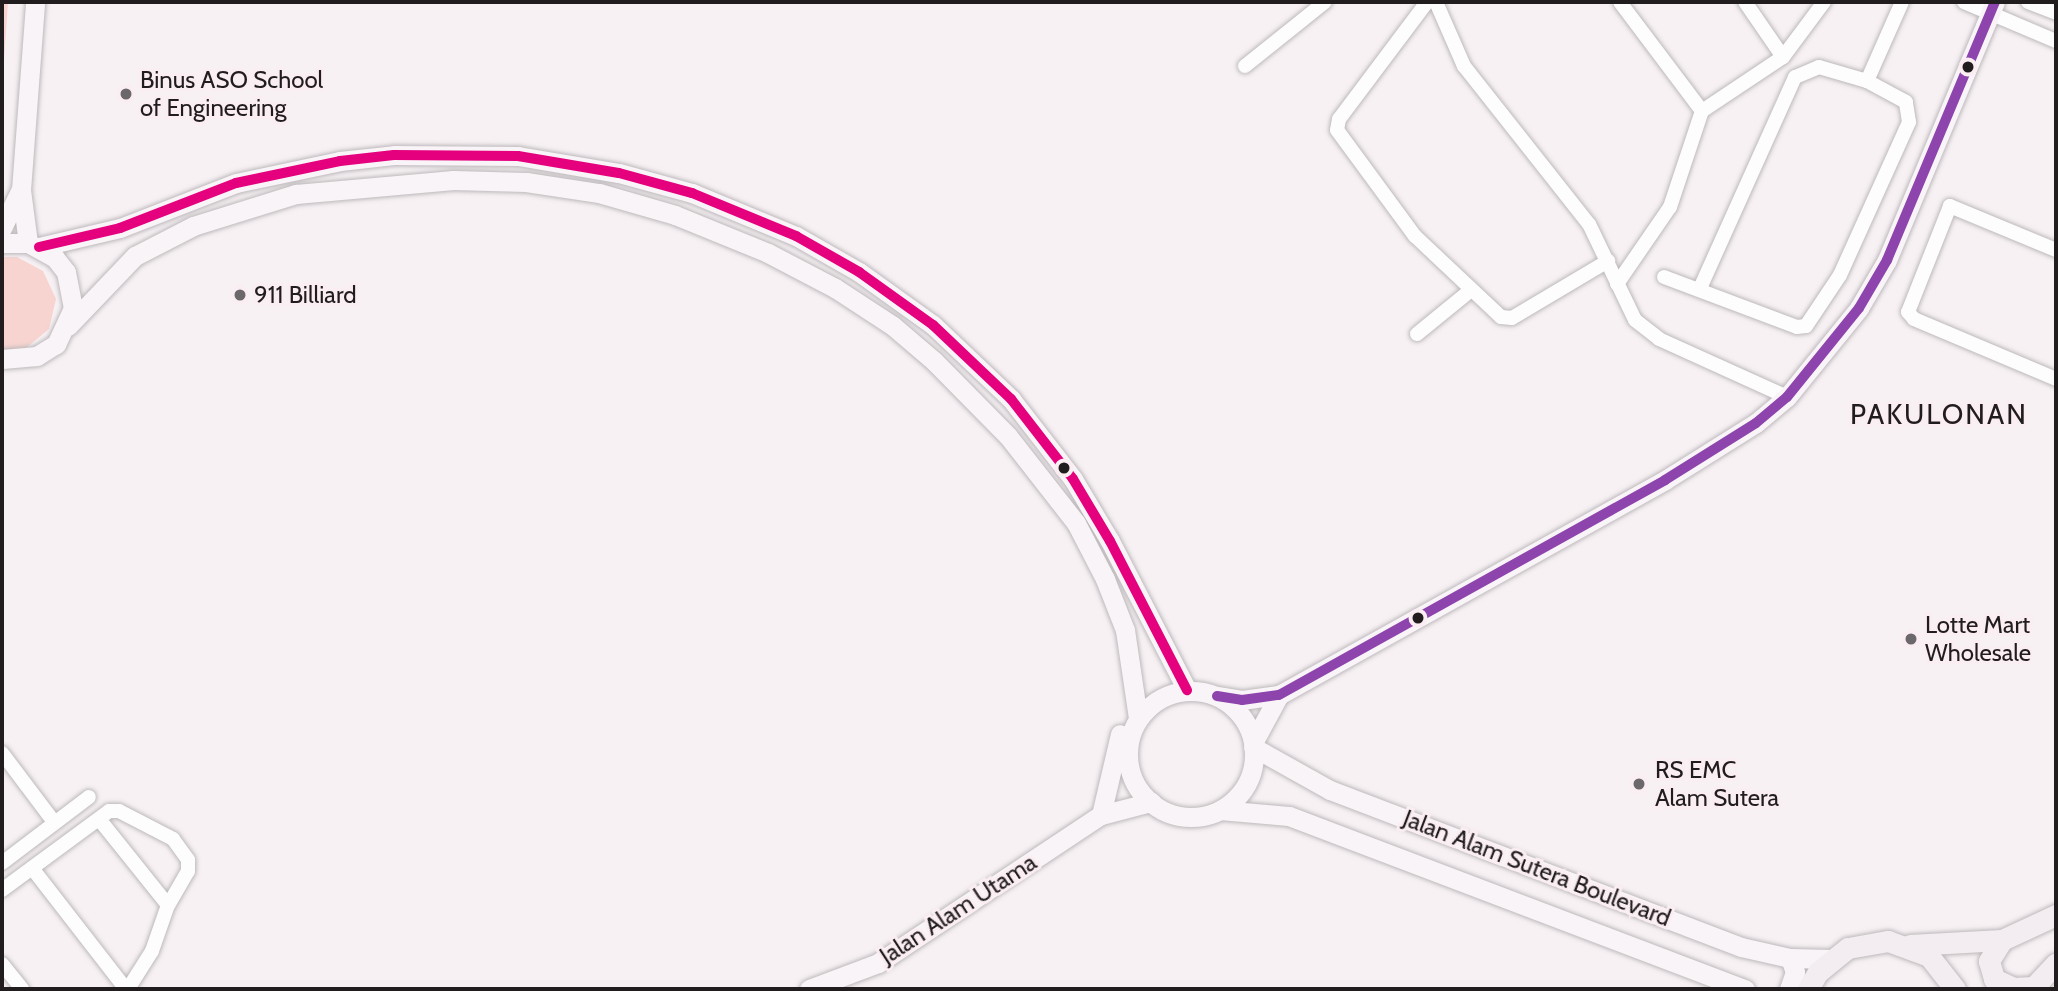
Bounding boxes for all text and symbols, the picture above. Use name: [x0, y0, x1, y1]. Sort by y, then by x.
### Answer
unlabelled marker: [1961, 60, 1975, 74]
place label: Binus ASO School of Engineering: [140, 66, 323, 122]
marker: Binus ASO School of Engineering: [118, 86, 134, 102]
place label: 911 Billiard: [254, 281, 356, 309]
marker: 911 Billiard: [232, 287, 248, 303]
district label: PAKULONAN: [1851, 397, 2027, 431]
unlabelled marker: [1057, 461, 1071, 475]
unlabelled marker: [1411, 611, 1425, 625]
place label: Lotte Mart Wholesale: [1925, 611, 2031, 667]
marker: Lotte Mart Wholesale: [1903, 631, 1919, 647]
place label: RS EMC Alam Sutera: [1655, 756, 1779, 812]
marker: RS EMC Alam Sutera: [1629, 774, 1649, 794]
street label: Jalan Alam Sutera Boulevard: [1399, 804, 1675, 932]
street label: Jalan Alam Utama: [874, 848, 1042, 970]

